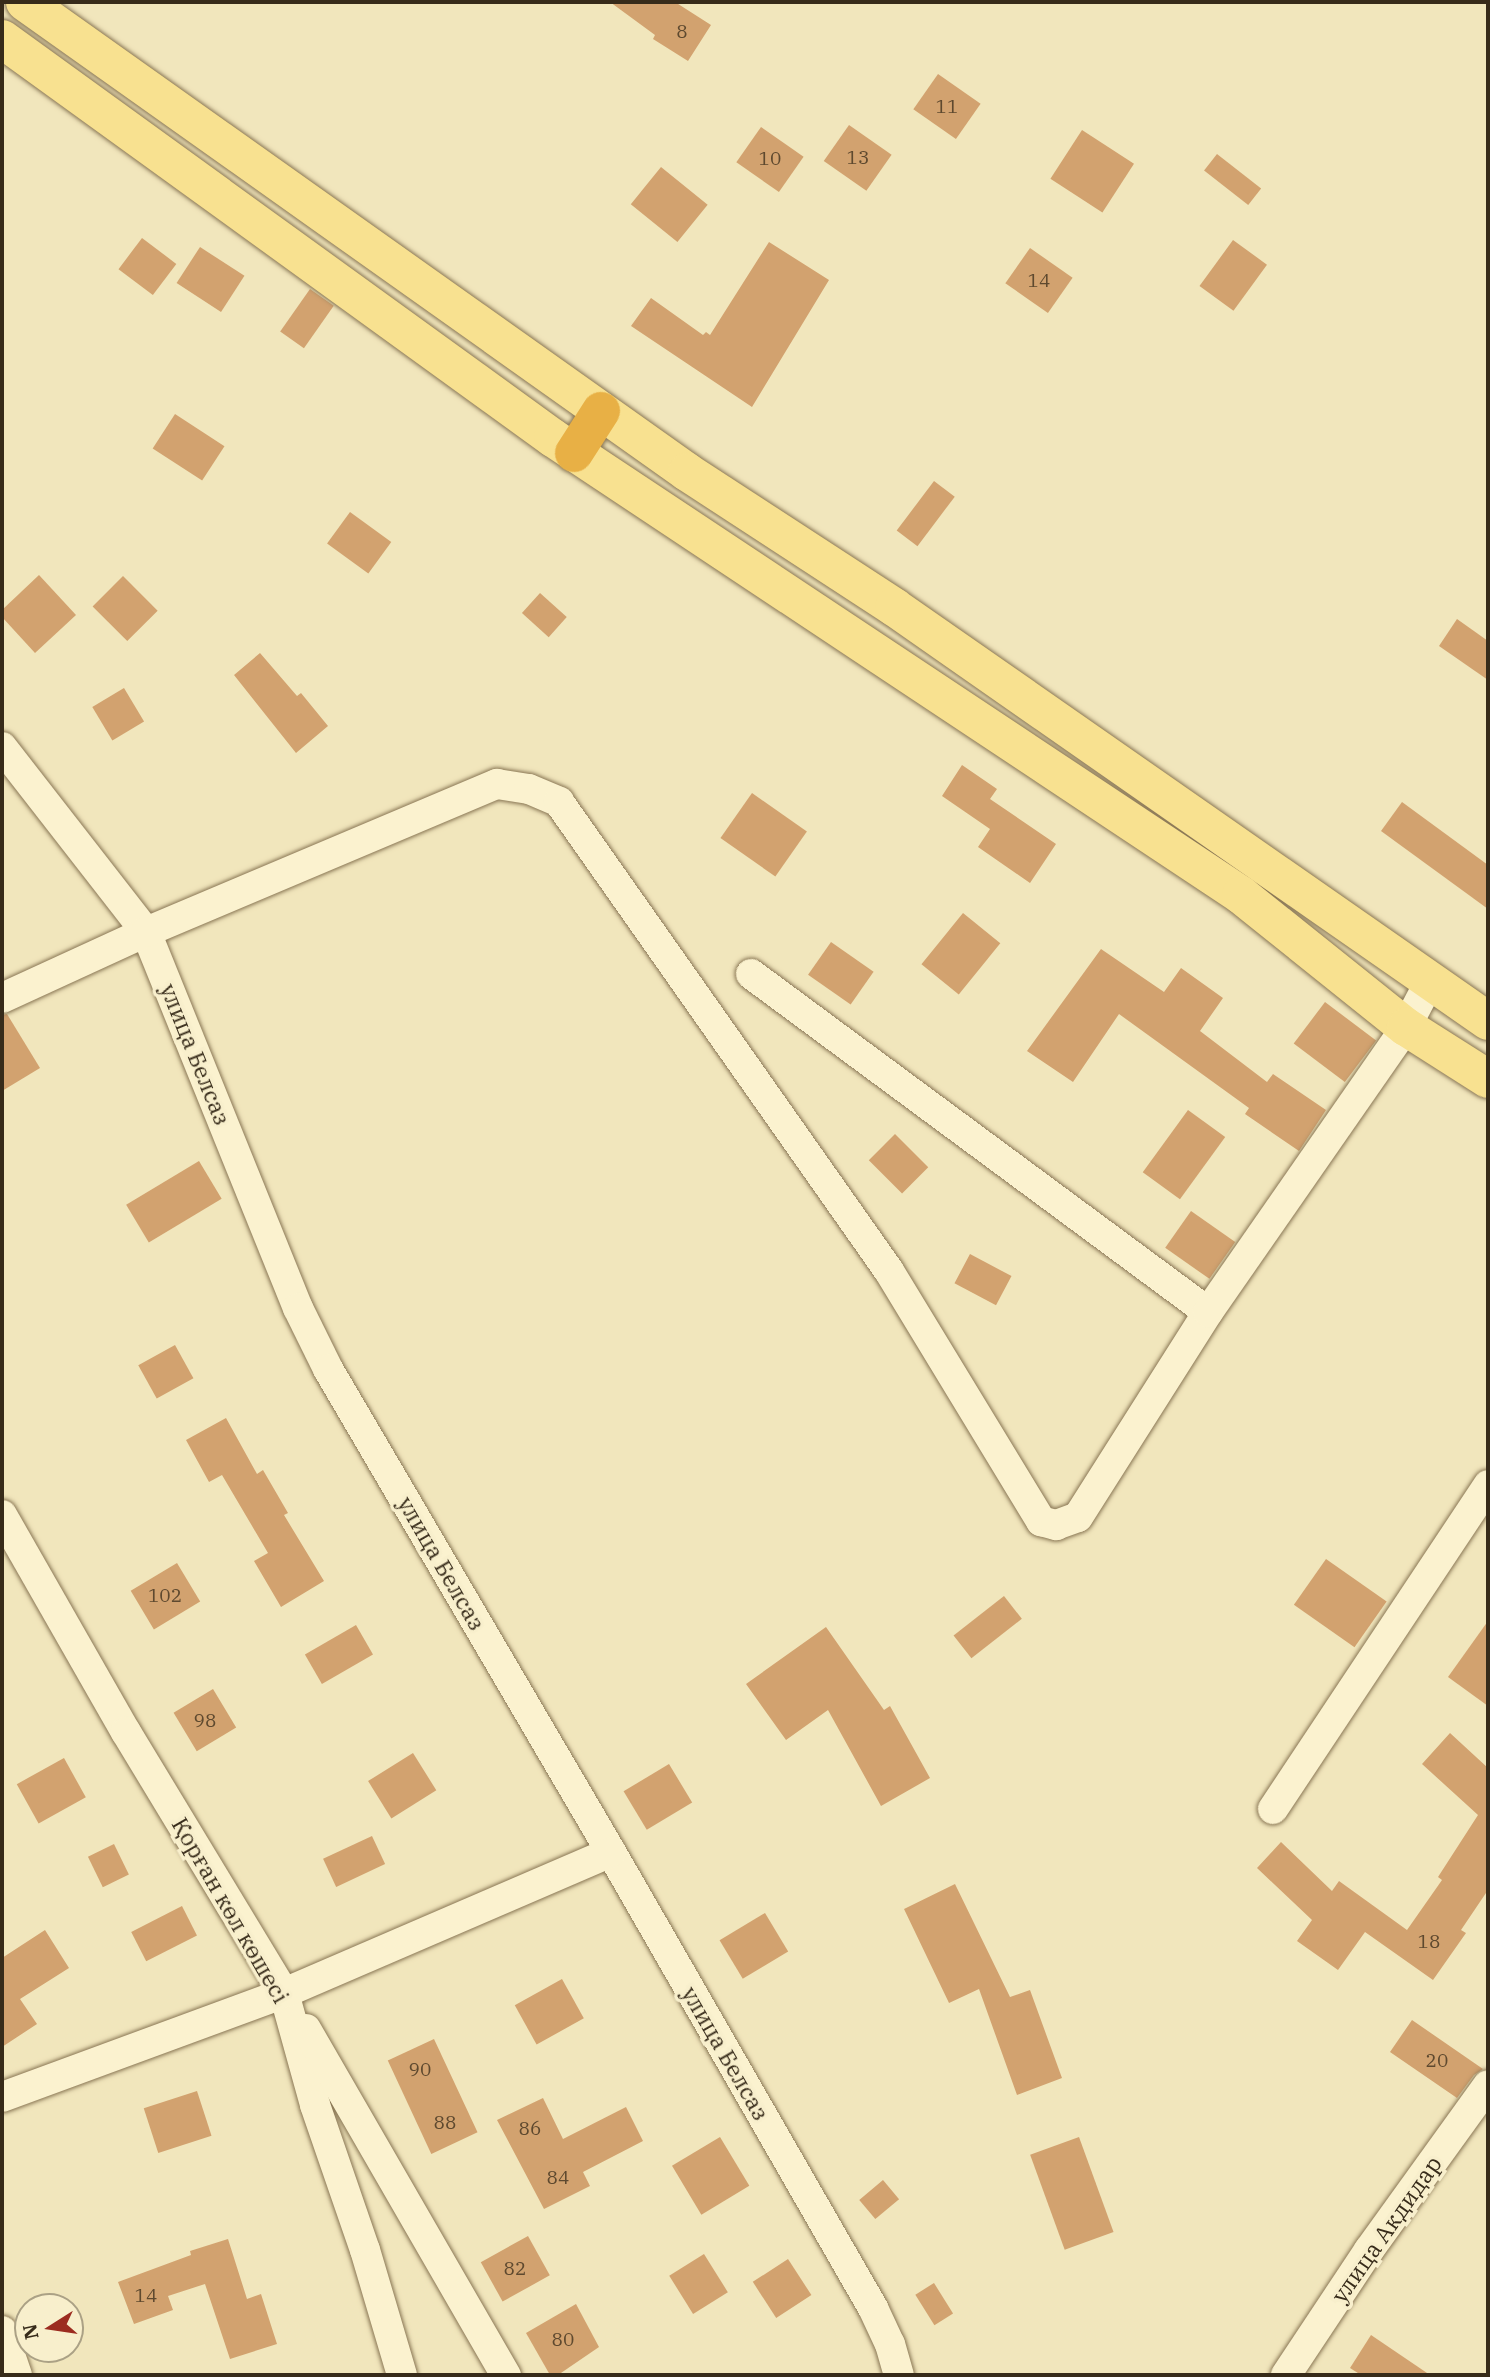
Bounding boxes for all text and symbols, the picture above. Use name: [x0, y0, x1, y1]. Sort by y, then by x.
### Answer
house number: 8: [676, 21, 688, 43]
house number: 11: [936, 96, 958, 118]
house number: 13: [847, 147, 869, 169]
house number: 10: [759, 148, 781, 170]
house number: 14: [1028, 270, 1050, 292]
street label: улица Белсаз: [155, 979, 237, 1129]
street label: улица Белсаз: [393, 1491, 491, 1635]
house number: 102: [148, 1585, 182, 1607]
house number: 98: [194, 1710, 216, 1732]
street label: Қорған көл көшесі: [167, 1812, 295, 2008]
house number: 18: [1418, 1931, 1440, 1953]
street label: улица Белсаз: [677, 1981, 775, 2125]
house number: 20: [1426, 2050, 1448, 2072]
house number: 90: [409, 2059, 431, 2081]
house number: 88: [434, 2112, 456, 2134]
house number: 86: [519, 2118, 541, 2140]
street label: улица Акдидар: [1325, 2150, 1447, 2308]
house number: 84: [547, 2167, 569, 2189]
house number: 82: [504, 2258, 526, 2280]
house number: 14: [135, 2285, 157, 2307]
north arrow: [14, 2293, 84, 2363]
text: N: [17, 2322, 44, 2342]
house number: 80: [552, 2329, 574, 2351]

